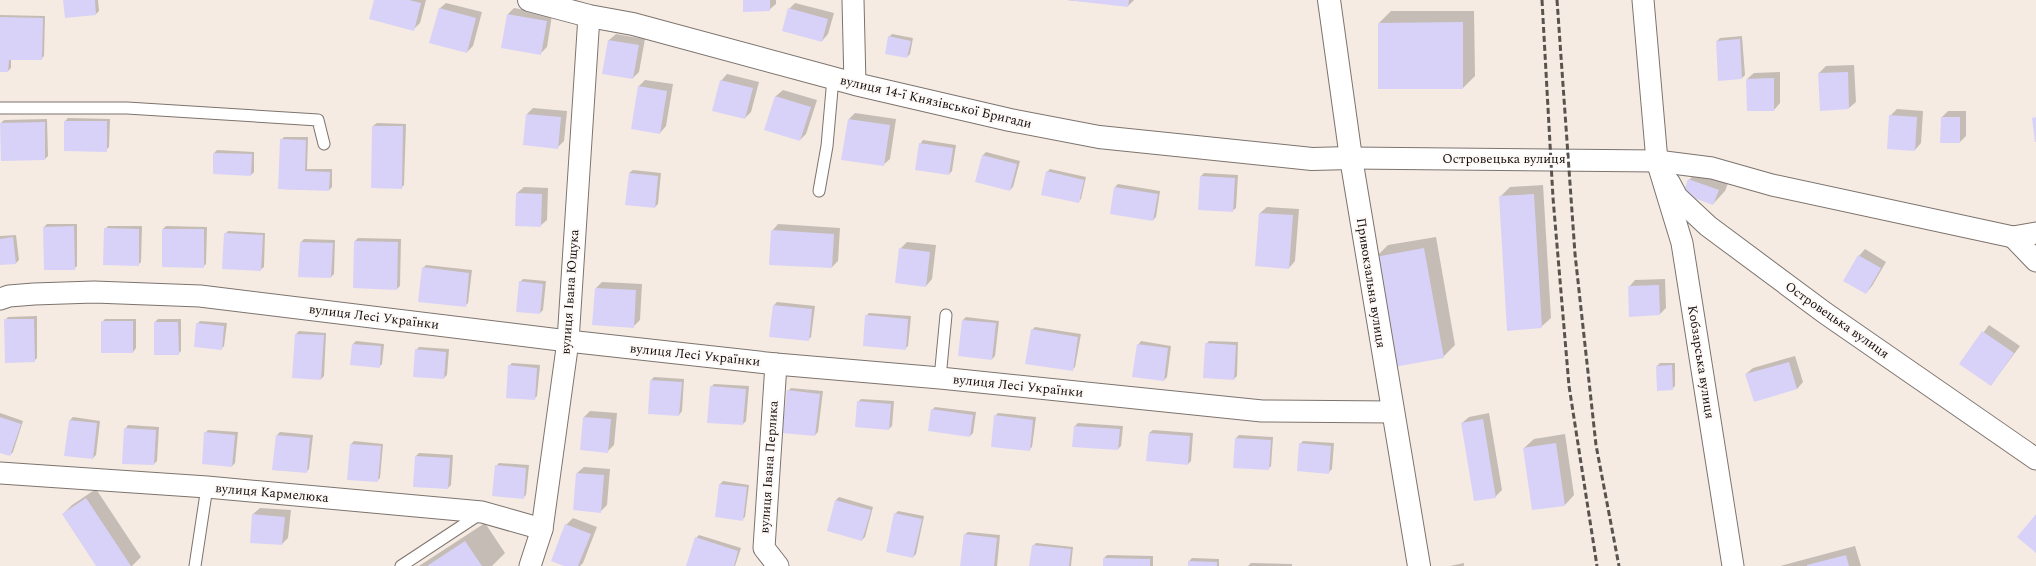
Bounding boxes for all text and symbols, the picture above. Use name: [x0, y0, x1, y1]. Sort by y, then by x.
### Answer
street label: вулиця 14-ї Князівської Бригади: [838, 70, 1034, 134]
street label: Островецька вулиця: [1442, 149, 1566, 169]
street label: Привокзальна вулиця: [1351, 216, 1391, 350]
street label: вулиця Івана Ющука: [556, 228, 584, 355]
street label: Островецька вулиця: [1781, 276, 1893, 364]
street label: вулиця Лесі Українки: [308, 299, 440, 335]
street label: Кобзарська вулиця: [1682, 304, 1720, 420]
street label: вулиця Лесі Українки: [629, 338, 761, 372]
street label: вулиця Лесі Українки: [952, 369, 1084, 403]
street label: вулиця Івана Перлика: [754, 399, 784, 534]
street label: вулиця Кармелюка: [214, 478, 330, 508]

